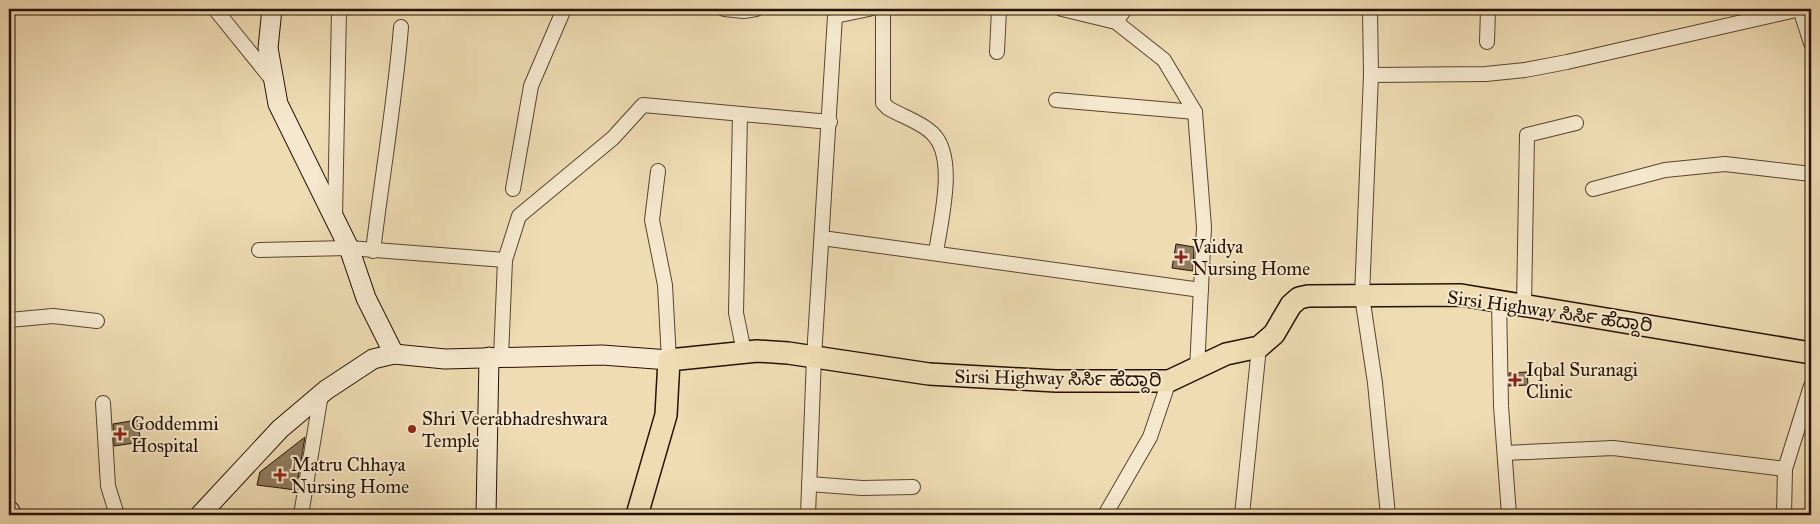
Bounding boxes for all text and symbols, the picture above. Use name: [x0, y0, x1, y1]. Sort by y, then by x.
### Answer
place label: Vaidya Nursing Home: [1191, 235, 1310, 281]
marker: Vaidya Nursing Home: [1174, 250, 1188, 264]
street label: Sirsi Highway ಸಿರ್ಸಿ ಹೆದ್ದಾರಿ: [1446, 285, 1654, 339]
place label: Iqbal Suranagi Clinic: [1526, 358, 1638, 403]
street label: Sirsi Highway ಸಿರ್ಸಿ ಹೆದ್ದಾರಿ: [954, 365, 1162, 393]
marker: Iqbal Suranagi Clinic: [1508, 373, 1522, 387]
place label: Shri Veerabhadreshwara Temple: [422, 407, 609, 452]
place label: Goddemmi Hospital: [131, 412, 219, 457]
marker: Shri Veerabhadreshwara Temple: [406, 423, 418, 435]
marker: Goddemmi Hospital: [113, 427, 127, 441]
place label: Matru Chhaya Nursing Home: [291, 453, 409, 499]
marker: Matru Chhaya Nursing Home: [273, 468, 287, 482]

